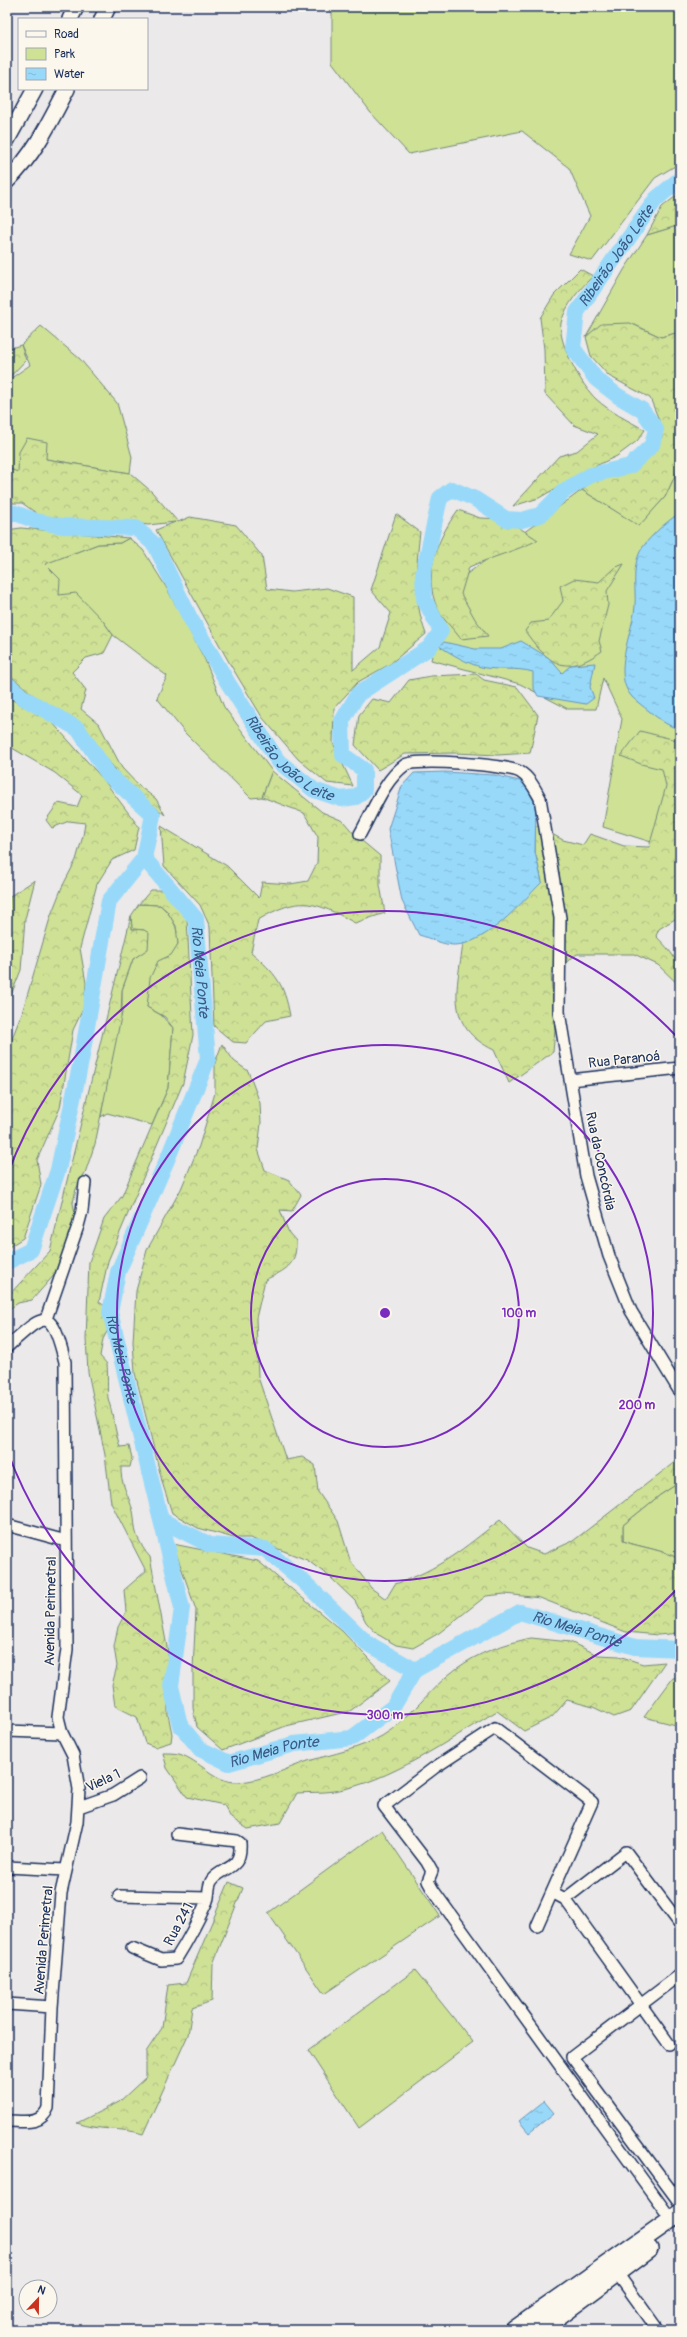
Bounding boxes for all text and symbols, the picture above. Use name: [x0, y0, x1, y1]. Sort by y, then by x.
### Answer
legend: [18, 18, 148, 90]
text: Road: [54, 27, 79, 42]
text: Park: [54, 47, 75, 62]
text: Water: [54, 67, 85, 82]
water label: Ribeirão João Leite: [575, 200, 660, 311]
water label: Ribeirão João Leite: [241, 711, 337, 806]
water label: Rio Meia Ponte: [187, 925, 214, 1020]
street label: Rua Paranoá: [587, 1047, 661, 1072]
street label: Rua da Concórdia: [582, 1110, 619, 1212]
centre of rings: [378, 1306, 392, 1320]
text: 100 m: [502, 1306, 537, 1321]
water label: Rio Meia Ponte: [101, 1312, 142, 1407]
text: 200 m: [619, 1398, 656, 1413]
street label: Avenida Perimetral: [41, 1556, 60, 1666]
water label: Rio Meia Ponte: [530, 1607, 625, 1653]
text: 300 m: [367, 1708, 404, 1723]
water label: Rio Meia Ponte: [227, 1732, 321, 1772]
street label: Viela 1: [83, 1765, 123, 1796]
street label: Avenida Perimetral: [30, 1885, 57, 1995]
street label: Rua 241: [160, 1900, 197, 1949]
north arrow: [18, 2279, 58, 2319]
text: N: [36, 2283, 48, 2298]

